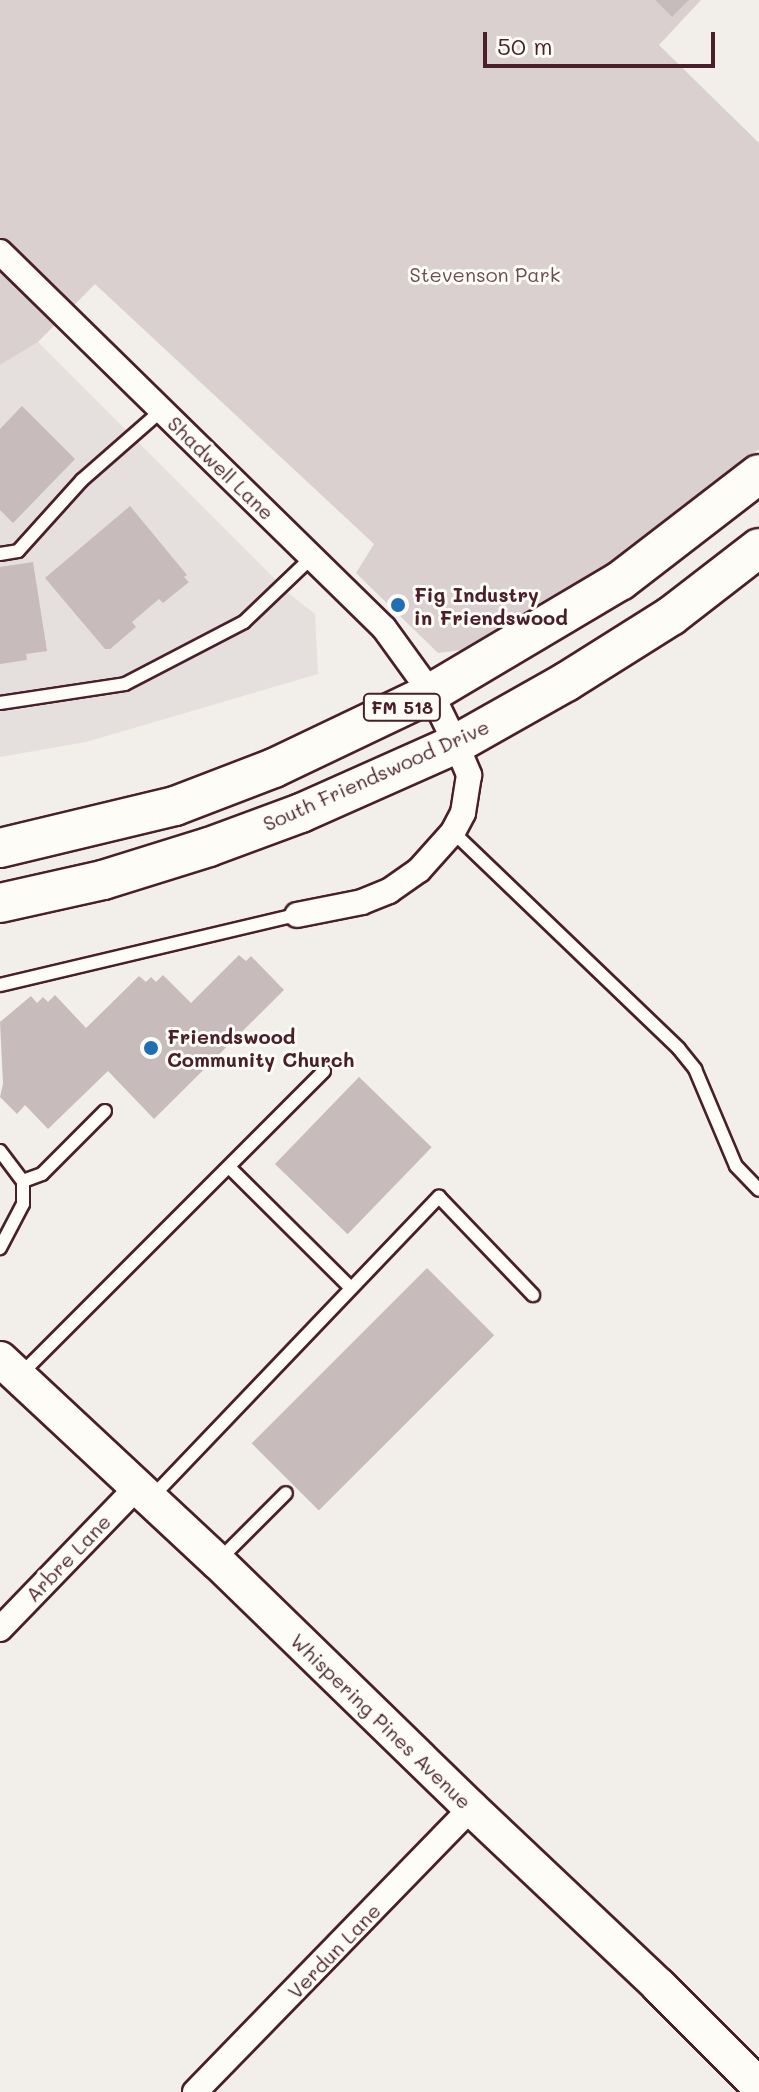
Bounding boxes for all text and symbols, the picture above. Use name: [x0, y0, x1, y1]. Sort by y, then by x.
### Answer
scale bar: [487, 16, 719, 66]
text: 50 m: [497, 30, 553, 61]
park label: Stevenson Park: [410, 262, 560, 286]
street label: Shadwell Lane: [163, 411, 279, 525]
place label: Fig Industry in Friendswood: [414, 582, 568, 629]
marker: Fig Industry in Friendswood: [389, 596, 407, 614]
road number: FM 518: [362, 693, 442, 721]
street label: South Friendswood Drive: [259, 714, 493, 836]
place label: Friendswood Community Church: [167, 1024, 354, 1071]
marker: Friendswood Community Church: [142, 1039, 160, 1057]
street label: Arbre Lane: [21, 1509, 115, 1607]
street label: Whispering Pines Avenue: [286, 1628, 476, 1814]
street label: Verdun Lane: [283, 1898, 385, 2004]

